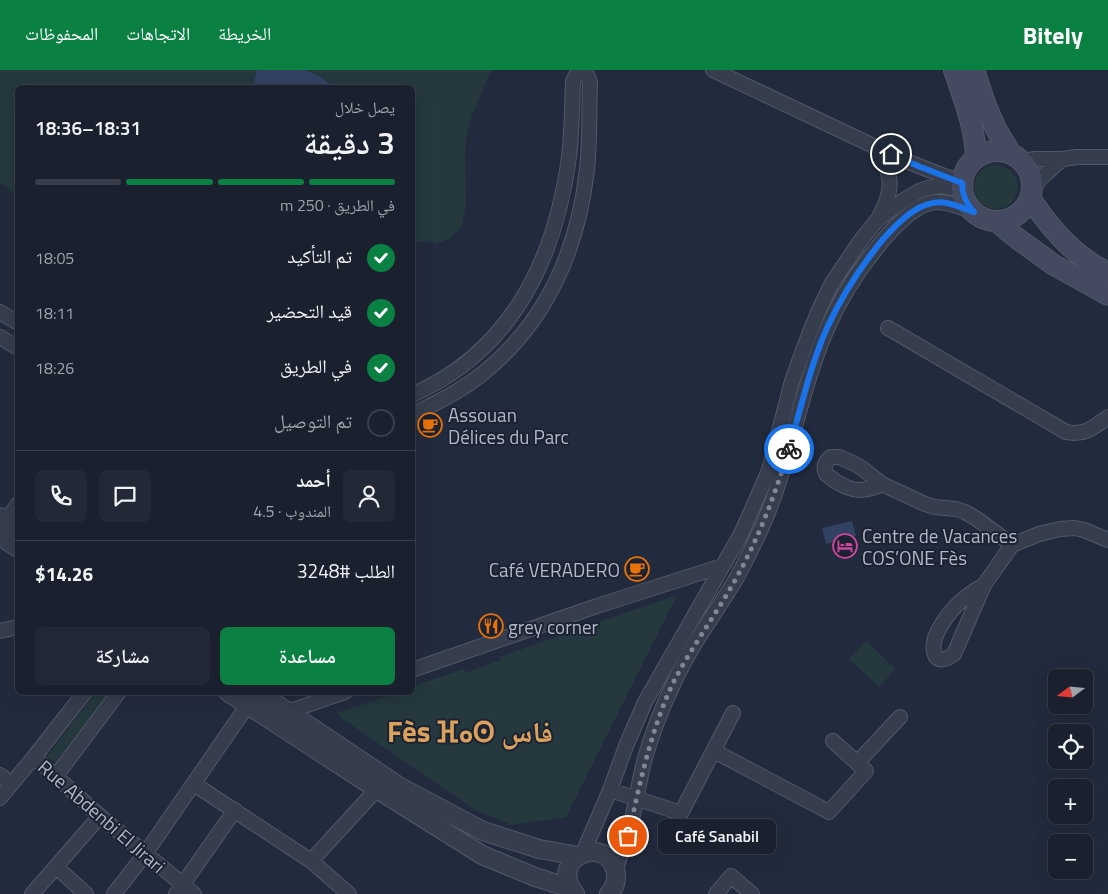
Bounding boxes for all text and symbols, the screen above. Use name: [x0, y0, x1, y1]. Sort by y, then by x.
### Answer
text: Bitely: [1023, 17, 1083, 53]
text: المحفوظات: [25, 20, 98, 47]
text: الاتجاهات: [126, 20, 190, 47]
text: الخريطة: [218, 20, 271, 47]
text: يصل خلال: [335, 95, 395, 119]
text: 18:31–18:36: [35, 113, 141, 142]
text: 3 دقيقة: [304, 118, 395, 166]
pin: [870, 133, 912, 175]
icon: home: [877, 140, 905, 168]
text: في الطريق · 250 m: [280, 193, 395, 217]
text: تم التأكيد: [287, 241, 352, 270]
icon: check: [367, 244, 395, 272]
text: 18:05: [35, 246, 74, 270]
text: قيد التحضير: [267, 296, 352, 325]
icon: check: [367, 299, 395, 327]
text: 18:11: [35, 301, 74, 325]
text: في الطريق: [280, 351, 352, 380]
icon: check: [367, 354, 395, 382]
text: 18:26: [35, 356, 74, 380]
place label: Assouan Délices du Parc: [448, 400, 569, 451]
text: تم التوصيل: [274, 406, 352, 435]
cafe icon: Assouan Délices du Parc: [417, 412, 443, 438]
courier: [764, 424, 814, 474]
icon: bike: [775, 435, 803, 463]
text: أحمد: [296, 465, 331, 494]
button: phone: [35, 470, 87, 522]
button: chat: [99, 470, 151, 522]
button: person: [343, 470, 395, 522]
text: المندوب · 4.5: [253, 499, 331, 523]
place label: Centre de Vacances COS’ONE Fès: [862, 521, 1017, 572]
hotel icon: Centre de Vacances COS’ONE Fès: [832, 533, 858, 559]
place label: Café VERADERO: [489, 555, 620, 584]
text: الطلب #3248: [297, 556, 395, 585]
cafe icon: Café VERADERO: [624, 556, 650, 582]
text: $14.26: [35, 559, 93, 588]
place label: grey corner: [508, 612, 599, 641]
restaurant icon: grey corner: [478, 613, 504, 639]
button: مشاركة: [35, 627, 210, 685]
button: مساعدة: [220, 627, 395, 685]
north arrow: [1048, 669, 1092, 714]
map controls: [1048, 669, 1093, 879]
district label: Fès ⴼⴰⵙ فاس: [387, 709, 553, 753]
button: locate: [1048, 724, 1093, 769]
street label: Rue Abdenbi El Jirari: [32, 752, 172, 880]
button: +: [1048, 779, 1093, 824]
pin: [607, 815, 649, 857]
callout: Café Sanabil: [658, 818, 776, 854]
icon: bag: [614, 822, 642, 850]
text: Café Sanabil: [675, 824, 759, 848]
button: −: [1048, 834, 1093, 879]

